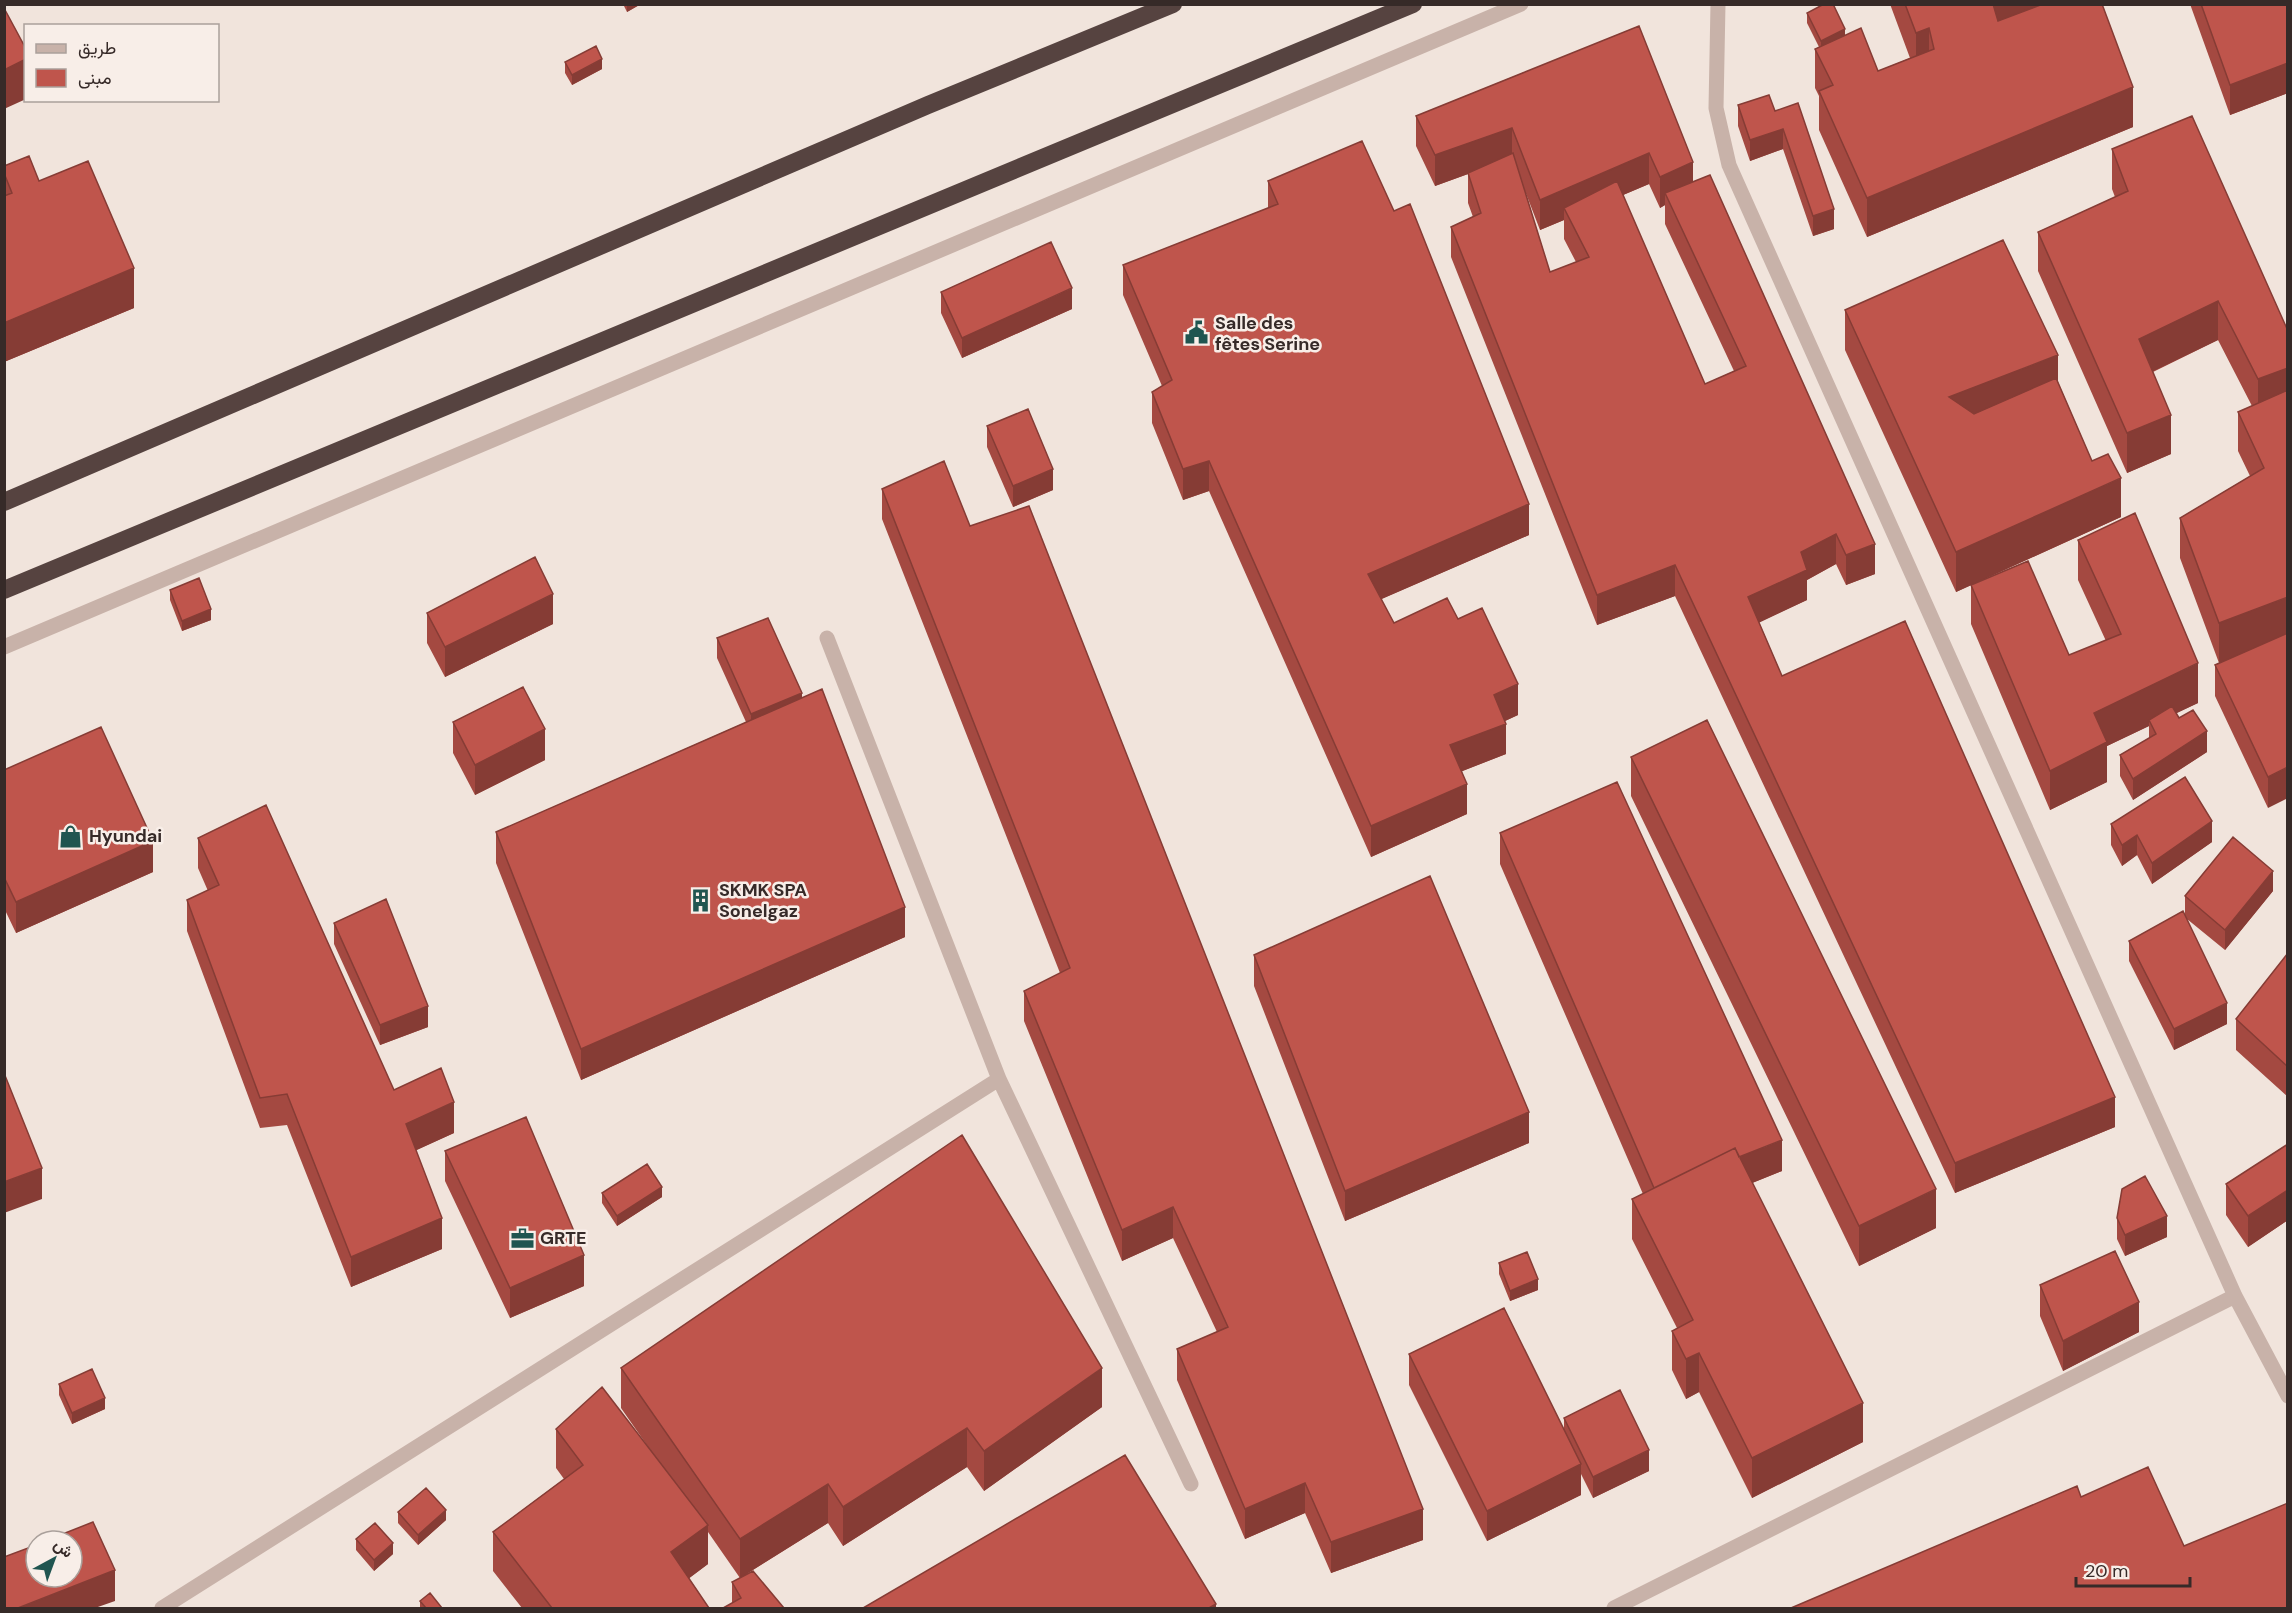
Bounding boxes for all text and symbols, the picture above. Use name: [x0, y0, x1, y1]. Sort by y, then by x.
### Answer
legend: [24, 24, 219, 102]
text: طريق: [78, 36, 116, 60]
text: مبنى: [78, 66, 112, 90]
place label: Salle des fêtes Serine: [1215, 311, 1320, 356]
public building icon: Salle des fêtes Serine: [1184, 320, 1210, 346]
shop icon: Hyundai: [58, 823, 84, 849]
place label: Hyundai: [89, 824, 162, 848]
place label: SKMK SPA Sonelgaz: [719, 878, 807, 923]
building icon: SKMK SPA Sonelgaz: [688, 887, 714, 913]
office icon: GRTE: [509, 1225, 535, 1251]
place label: GRTE: [540, 1226, 587, 1250]
north arrow: [24, 1529, 84, 1589]
text: ش: [49, 1534, 78, 1562]
scale bar: [2076, 1550, 2190, 1588]
text: 20 m: [2085, 1559, 2128, 1583]

